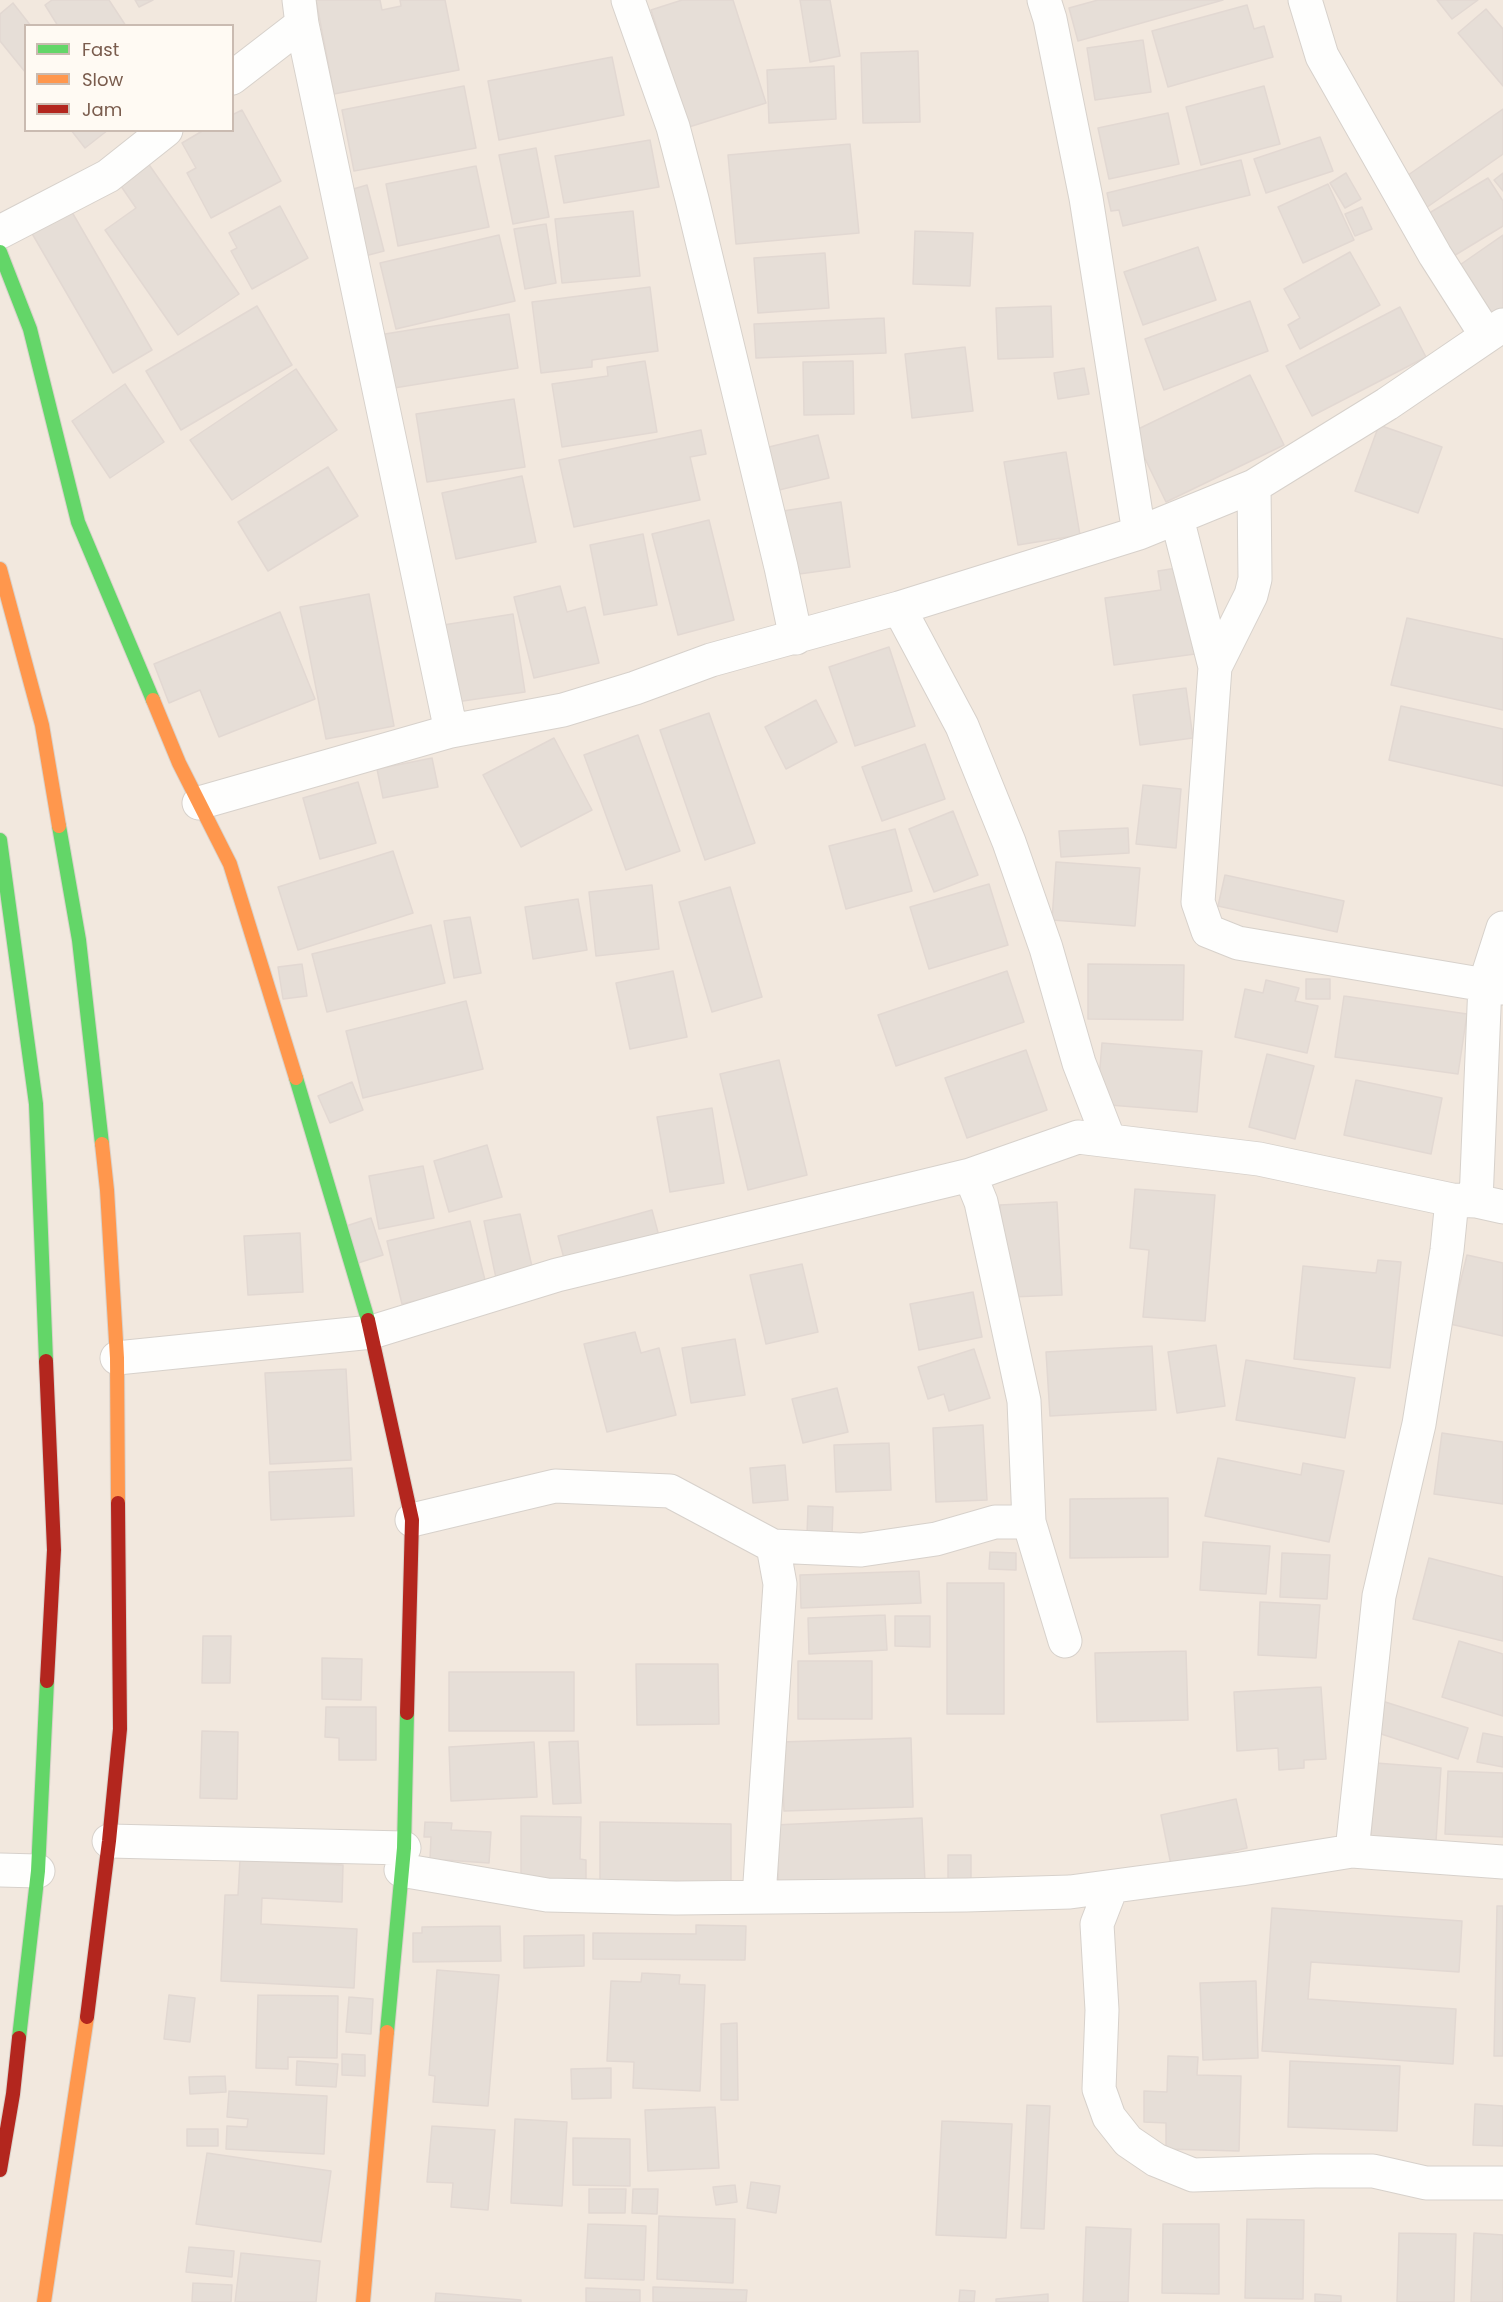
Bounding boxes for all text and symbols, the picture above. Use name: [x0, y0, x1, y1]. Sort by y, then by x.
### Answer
legend: [24, 24, 234, 132]
text: Fast: [82, 37, 119, 62]
text: Slow: [82, 67, 123, 92]
text: Jam: [82, 97, 122, 122]

